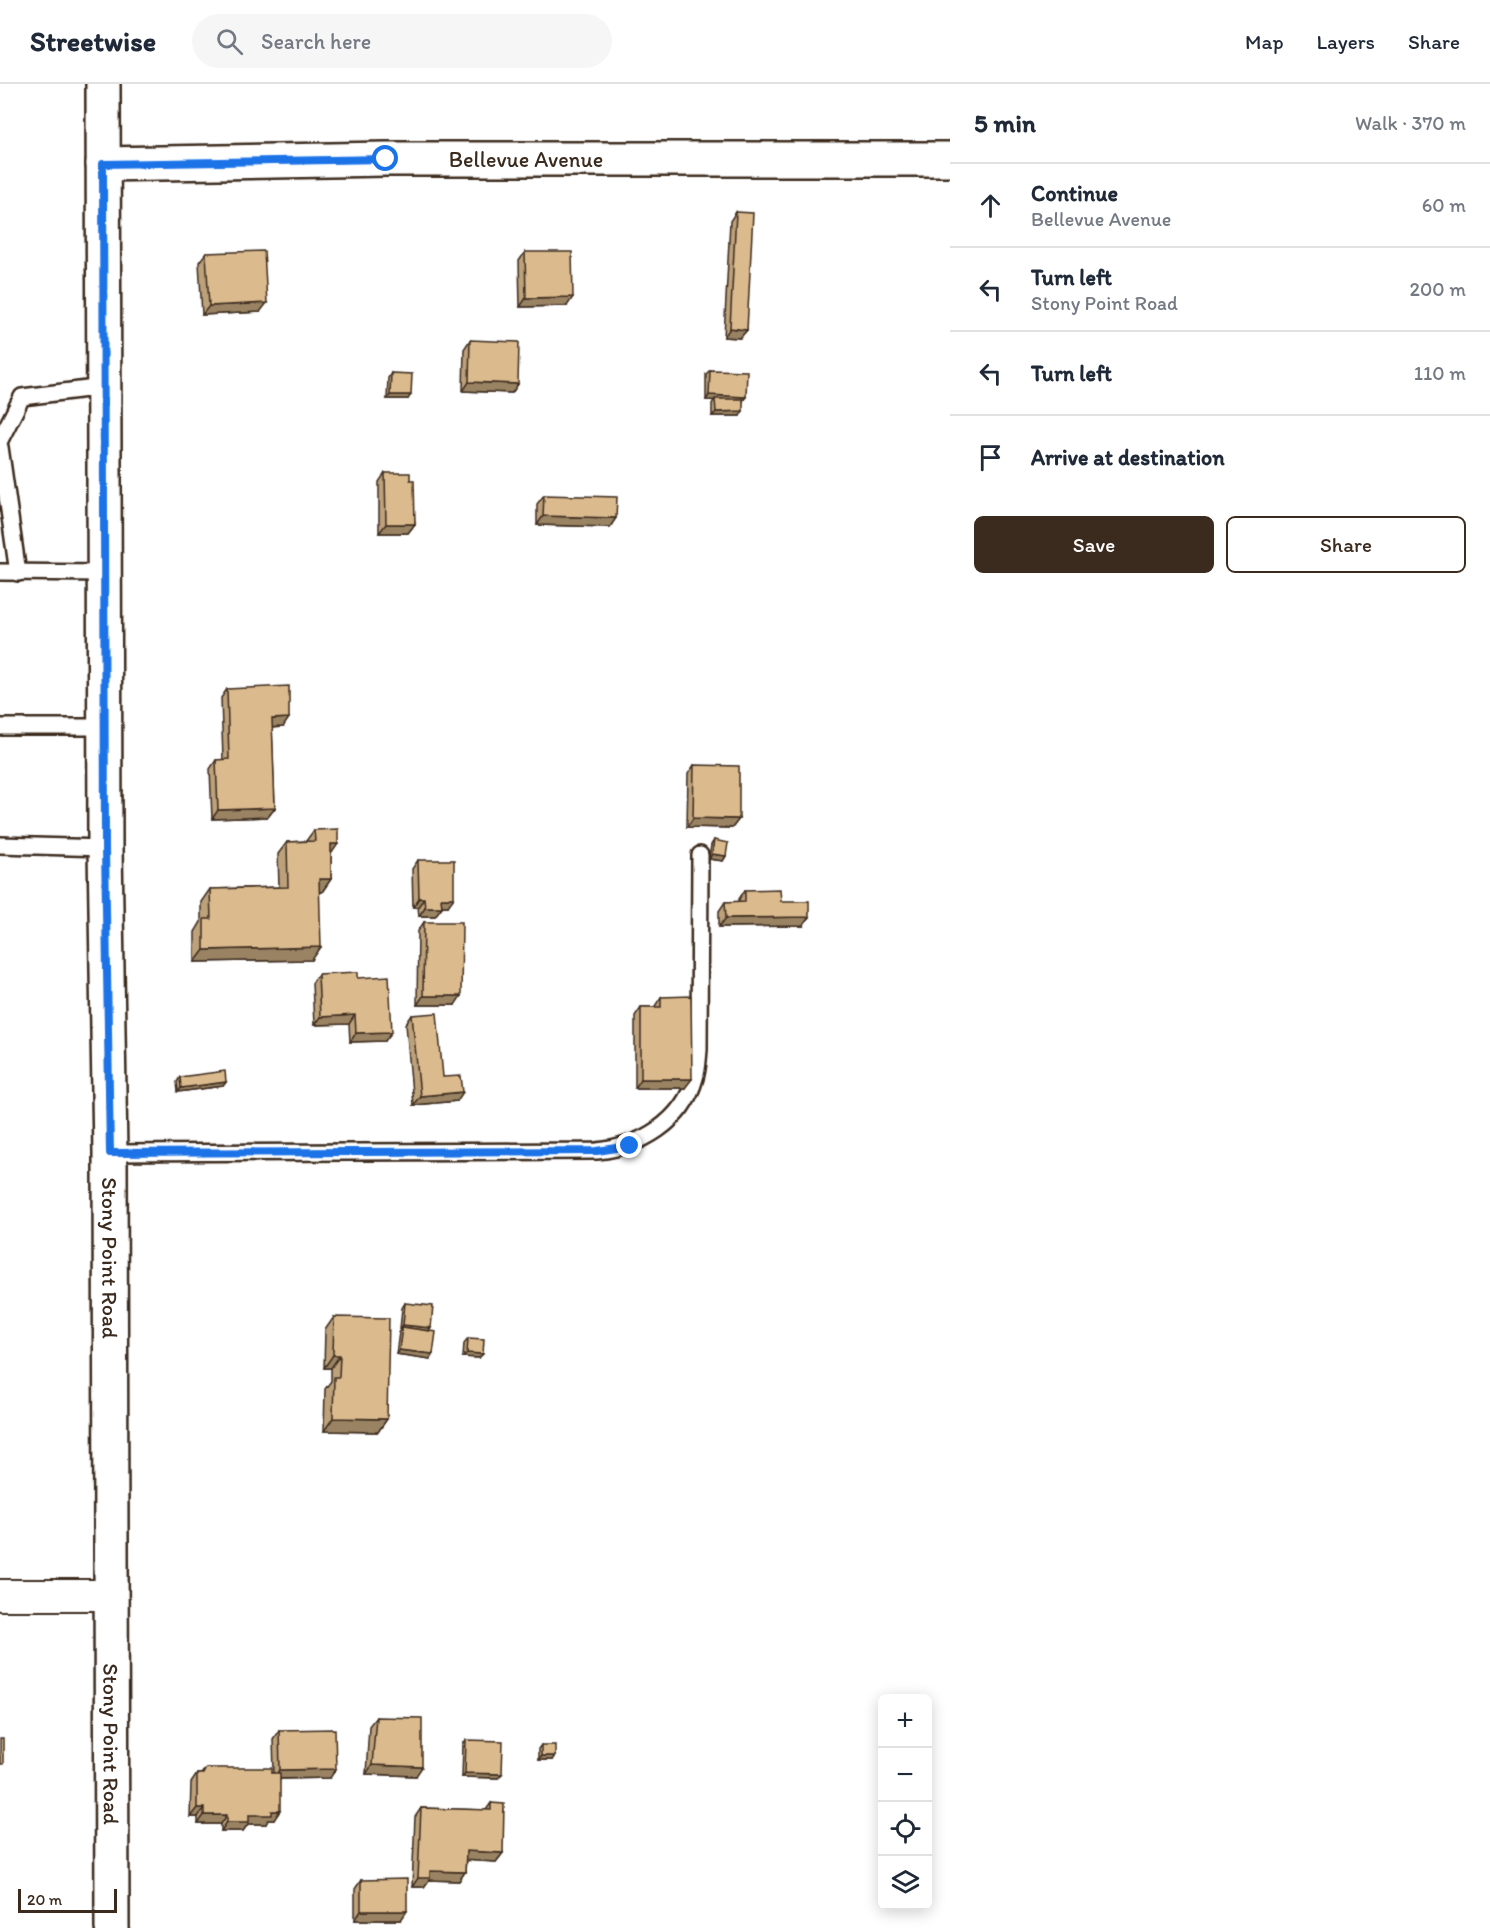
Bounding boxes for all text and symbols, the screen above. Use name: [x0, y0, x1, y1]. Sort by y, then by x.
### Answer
search box: [192, 14, 612, 68]
text: Streetwise: [30, 24, 156, 58]
icon: search: [213, 25, 246, 58]
text: Search here: [261, 28, 371, 55]
text: Map: [1245, 29, 1284, 54]
text: Layers: [1317, 29, 1375, 54]
text: Share: [1408, 29, 1460, 54]
text: 5 min: [974, 107, 1036, 139]
text: Walk · 370 m: [1355, 111, 1466, 135]
route start: [372, 145, 398, 171]
street label: Bellevue Avenue: [449, 146, 603, 173]
text: Continue: [1031, 180, 1118, 207]
icon: ahead: [974, 189, 1007, 222]
text: 60 m: [1422, 193, 1466, 217]
text: Bellevue Avenue: [1031, 207, 1171, 231]
text: Turn left: [1031, 264, 1112, 291]
icon: left: [974, 273, 1007, 306]
text: 200 m: [1410, 277, 1466, 301]
text: Stony Point Road: [1031, 291, 1178, 315]
icon: left: [974, 357, 1007, 390]
text: Turn left: [1031, 360, 1112, 387]
text: 110 m: [1414, 361, 1466, 385]
icon: arrive: [974, 441, 1007, 474]
text: Arrive at destination: [1031, 444, 1225, 471]
button: Save: [974, 516, 1214, 573]
button: Share: [1226, 516, 1466, 573]
route end: [616, 1132, 642, 1158]
street label: Stony Point Road: [96, 1177, 123, 1339]
street label: Stony Point Road: [97, 1663, 125, 1825]
map controls: [878, 1694, 932, 1910]
button: +: [878, 1694, 932, 1748]
button: −: [878, 1748, 932, 1802]
button: locate: [878, 1802, 932, 1856]
button: layers: [878, 1856, 932, 1910]
scale bar: [18, 1886, 117, 1914]
text: 20 m: [27, 1890, 62, 1909]

